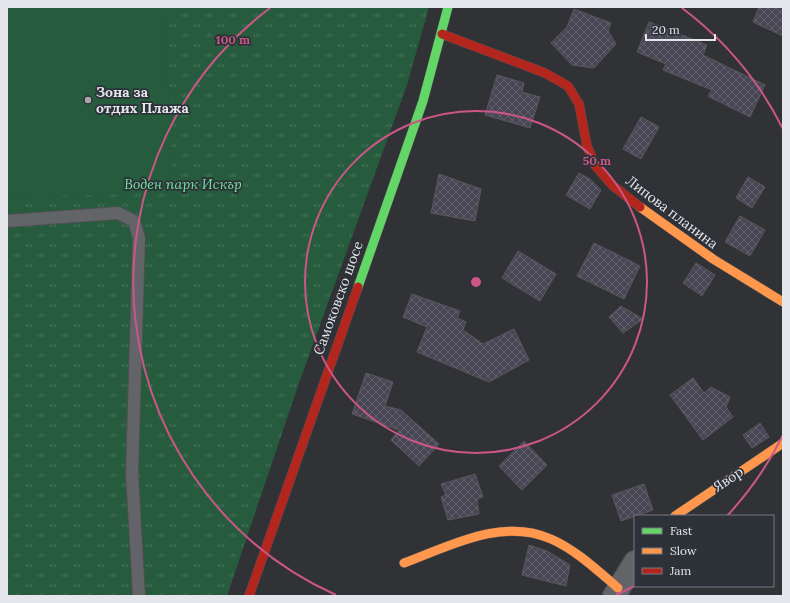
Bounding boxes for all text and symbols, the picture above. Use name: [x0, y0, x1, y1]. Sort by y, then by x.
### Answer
scale bar: [646, 16, 715, 42]
text: 20 m: [652, 22, 680, 37]
text: 100 m: [216, 32, 250, 47]
place label: Зона за отдих Плажа: [96, 83, 189, 117]
marker: Зона за отдих Плажа: [83, 95, 93, 105]
text: 50 m: [583, 153, 611, 168]
street label: Липова планина: [622, 171, 722, 253]
park label: Воден парк Искър: [124, 175, 242, 193]
street label: Самоковско шосе: [309, 238, 367, 357]
centre of rings: [469, 275, 483, 289]
street label: Явор: [709, 462, 747, 496]
legend: [634, 515, 774, 587]
text: Fast: [670, 523, 693, 538]
text: Slow: [670, 543, 697, 558]
text: Jam: [669, 563, 691, 578]

